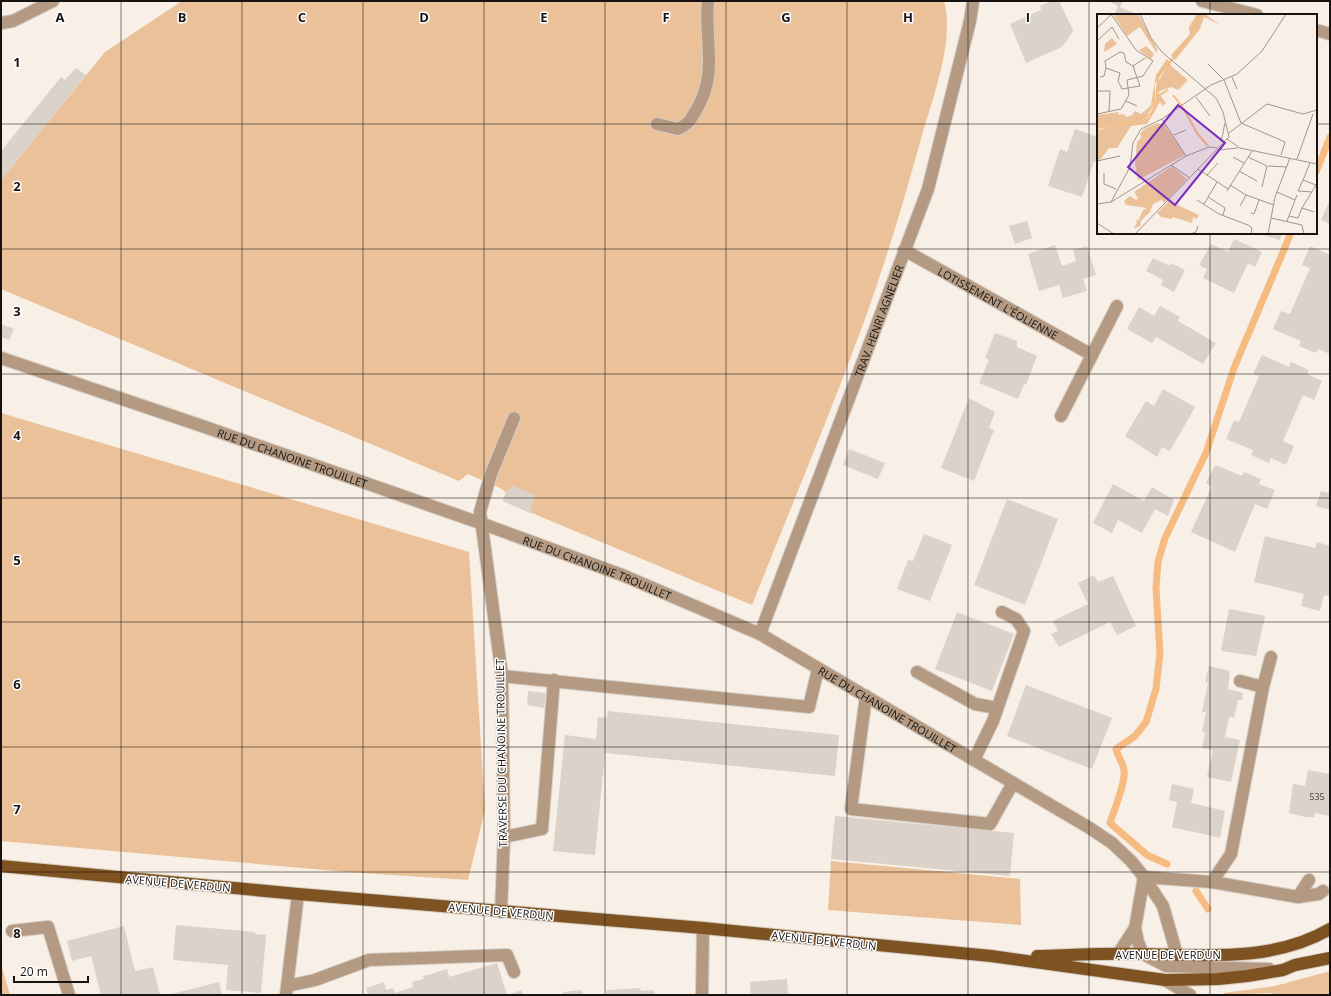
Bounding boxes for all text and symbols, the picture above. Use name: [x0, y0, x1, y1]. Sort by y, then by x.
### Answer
text: A: [56, 8, 65, 26]
text: B: [178, 8, 187, 26]
text: C: [298, 8, 306, 26]
text: D: [419, 8, 429, 26]
text: E: [540, 8, 548, 26]
text: F: [662, 8, 670, 26]
text: G: [781, 8, 791, 26]
text: H: [903, 8, 913, 26]
text: I: [1026, 8, 1030, 26]
inset map: [1097, 14, 1317, 234]
text: 1: [13, 53, 21, 71]
text: 2: [13, 177, 21, 195]
street label: TRAV. HENRI AGNELIER: [850, 262, 906, 379]
street label: LOTISSEMENT L'ÉOLIENNE: [936, 263, 1061, 342]
text: 3: [13, 302, 21, 320]
street label: RUE DU CHANOINE TROUILLET: [215, 424, 370, 491]
text: 4: [13, 426, 21, 444]
street label: RUE DU CHANOINE TROUILLET: [521, 532, 674, 603]
text: 5: [13, 551, 21, 569]
street label: TRAVERSE DU CHANOINE TROUILLET: [492, 659, 510, 847]
street label: RUE DU CHANOINE TROUILLET: [816, 663, 960, 756]
text: 6: [13, 675, 21, 693]
house number: 535: [1309, 790, 1325, 803]
text: 7: [13, 800, 21, 818]
street label: AVENUE DE VERDUN: [125, 871, 231, 895]
street label: AVENUE DE VERDUN: [448, 899, 554, 923]
text: 8: [13, 924, 21, 942]
street label: AVENUE DE VERDUN: [771, 927, 877, 953]
street label: AVENUE DE VERDUN: [1115, 947, 1221, 962]
scale bar: [14, 958, 88, 984]
text: 20 m: [20, 963, 48, 980]

